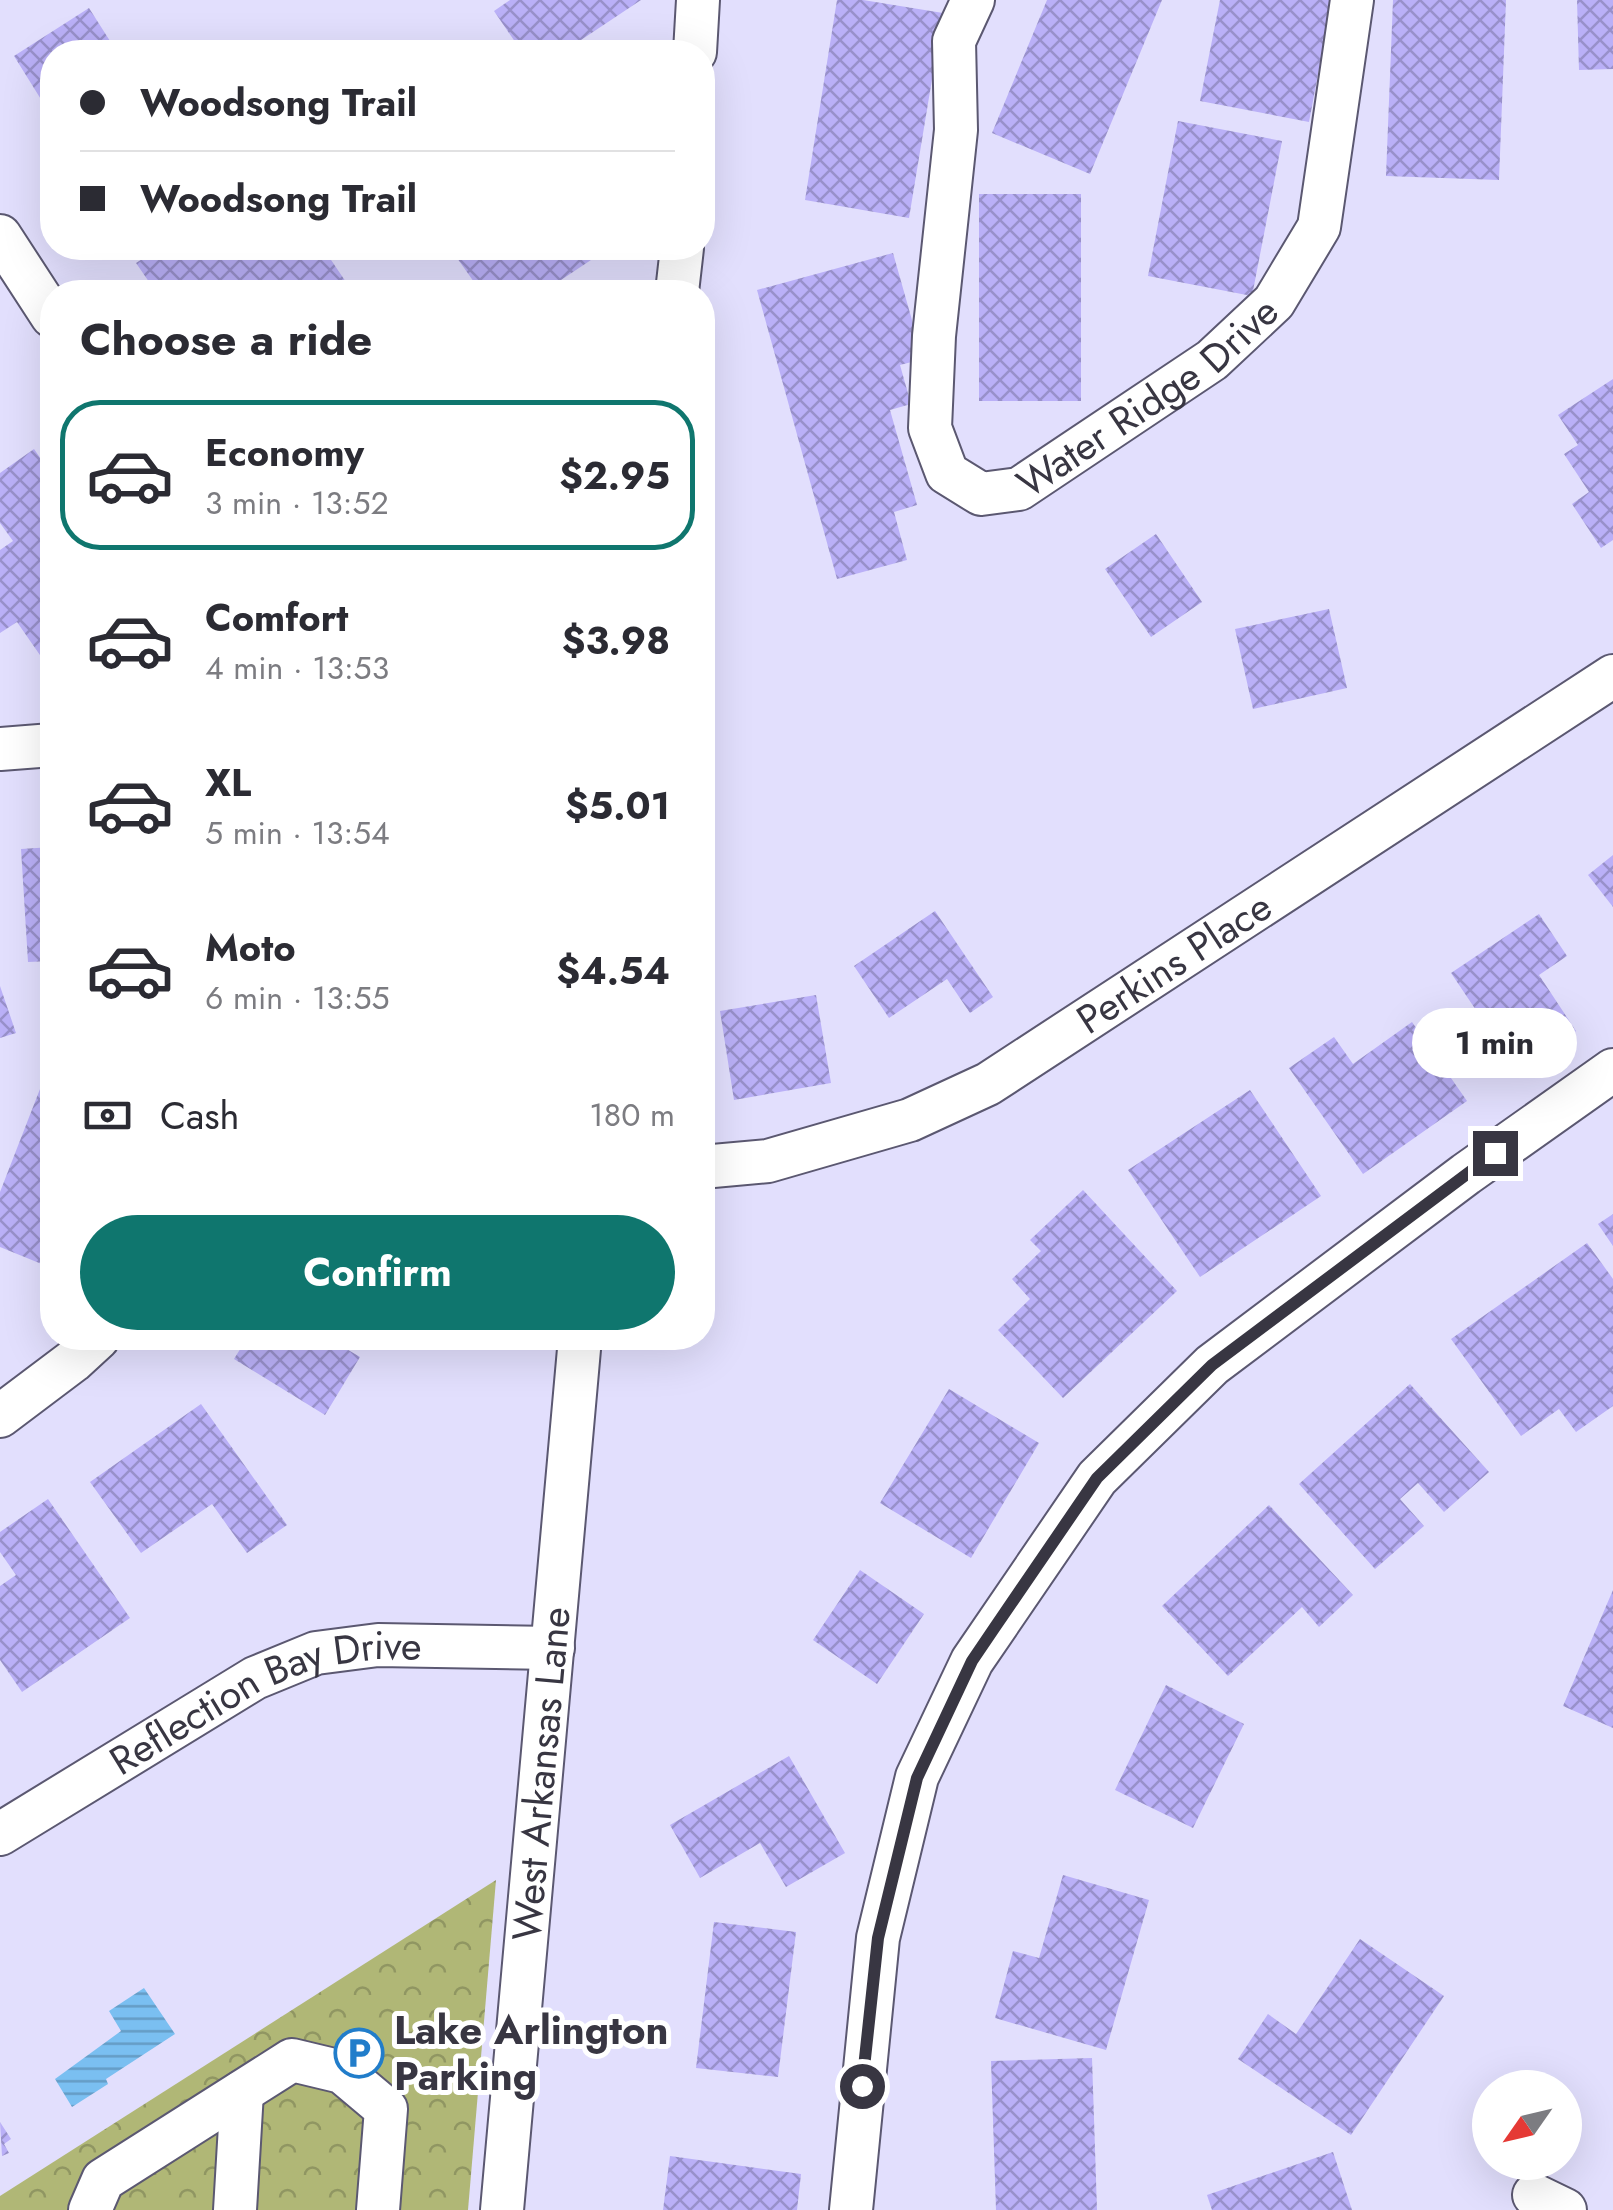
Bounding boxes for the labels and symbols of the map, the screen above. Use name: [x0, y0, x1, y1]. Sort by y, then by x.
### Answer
street label: Water Ridge Drive: [1005, 283, 1291, 512]
street label: Perkins Place: [1065, 878, 1283, 1048]
callout: 1 min: [1412, 1008, 1578, 1078]
route end: [1473, 1131, 1518, 1176]
street label: West Arkansas Lane: [497, 1604, 585, 1943]
street label: Reflection Bay Drive: [98, 1616, 422, 1789]
place label: Lake Arlington Parking: [394, 2001, 668, 2105]
parking icon: Lake Arlington Parking: [333, 2027, 385, 2079]
route start: [840, 2064, 885, 2109]
north arrow: [1472, 2070, 1582, 2180]

